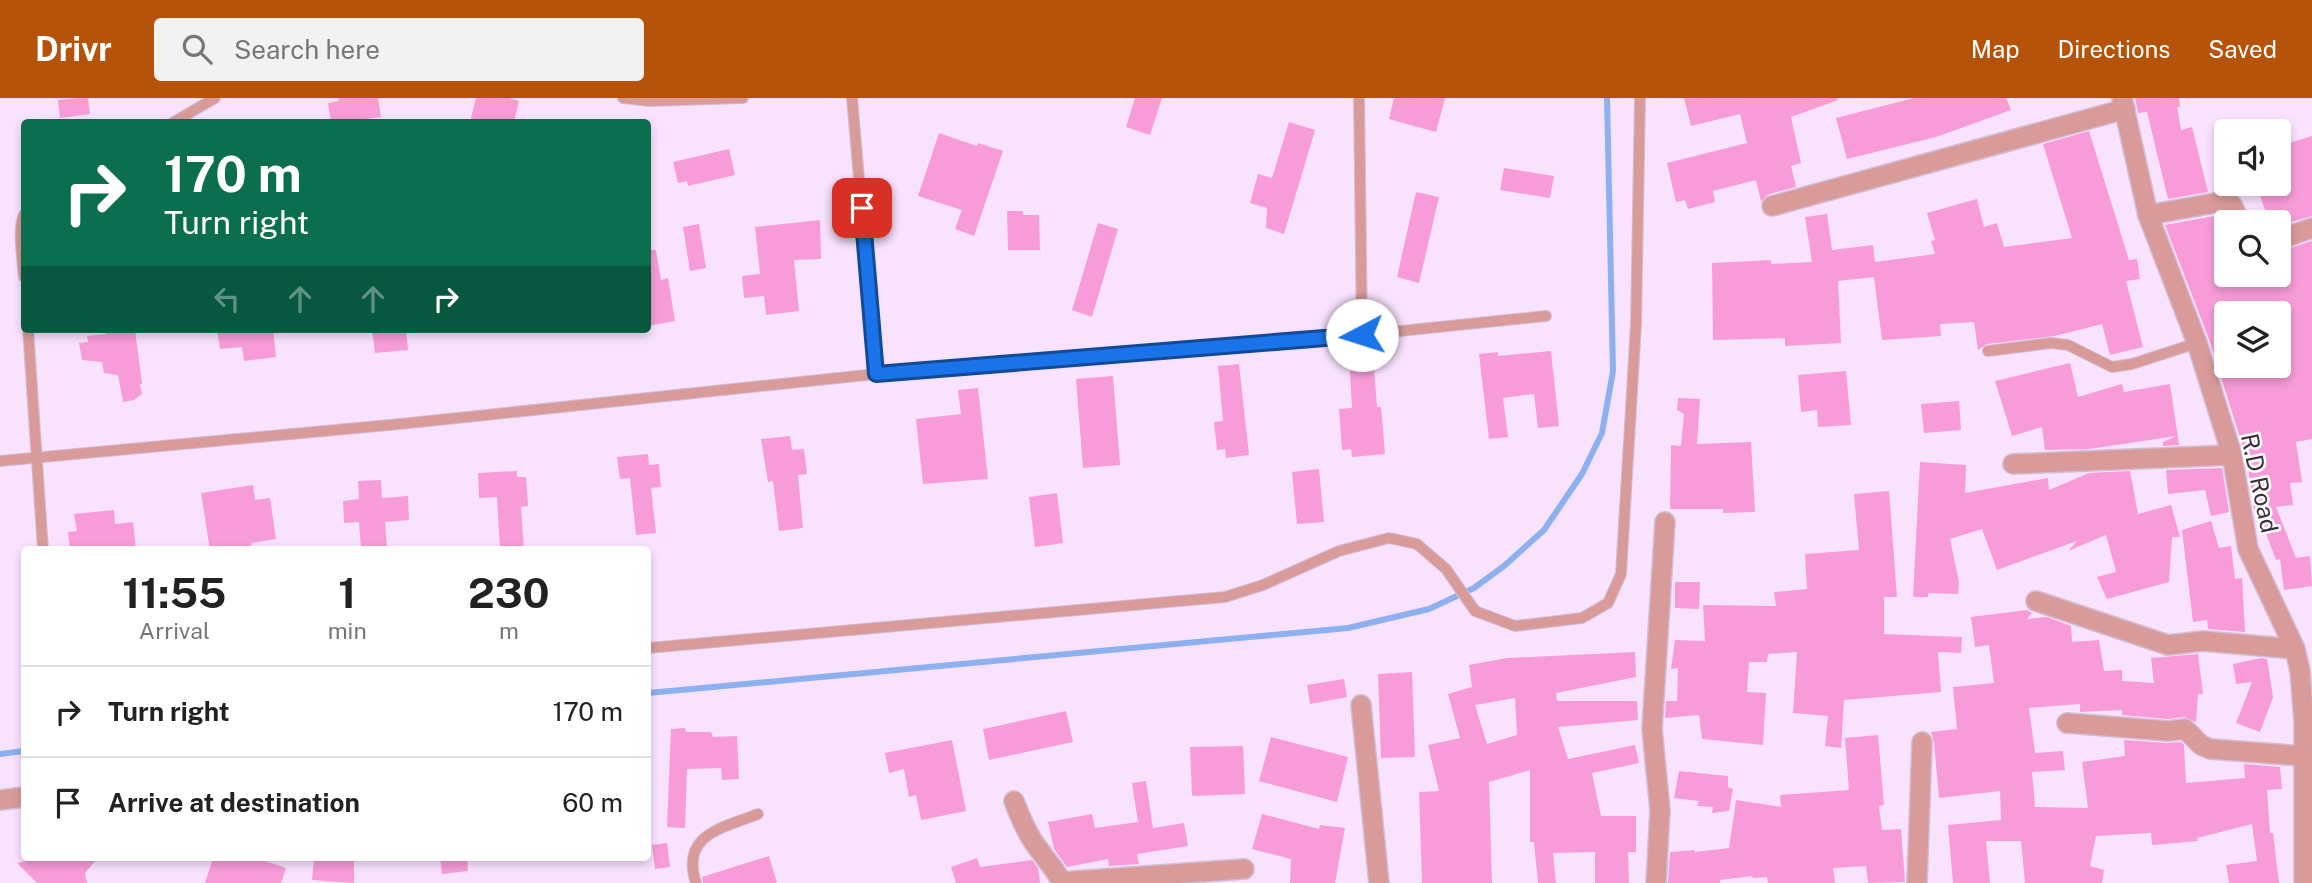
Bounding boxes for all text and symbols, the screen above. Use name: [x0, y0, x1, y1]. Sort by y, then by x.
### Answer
search box: [154, 18, 644, 81]
text: Drivr: [35, 30, 112, 68]
icon: search: [178, 30, 216, 68]
text: Search here: [234, 34, 380, 65]
text: Map: [1971, 35, 2020, 63]
text: Directions: [2058, 35, 2170, 63]
text: Saved: [2208, 35, 2277, 63]
map controls: [2214, 119, 2291, 378]
button: sound: [2214, 119, 2291, 196]
text: 170 m: [164, 145, 302, 203]
icon: right: [49, 147, 140, 238]
pin: [832, 178, 892, 238]
icon: arrive: [843, 189, 881, 227]
text: Turn right: [164, 204, 309, 241]
button: search: [2214, 210, 2291, 287]
icon: left: [208, 280, 246, 318]
icon: ahead: [281, 280, 319, 318]
icon: ahead: [354, 280, 392, 318]
icon: right: [427, 280, 465, 318]
position arrow: [1325, 298, 1399, 372]
button: layers: [2214, 301, 2291, 378]
street label: R.D Road: [2236, 431, 2284, 535]
text: 11:55: [122, 568, 226, 617]
text: 1: [338, 568, 356, 617]
text: 230: [468, 568, 550, 617]
text: Arrival: [139, 617, 210, 644]
text: min: [328, 617, 367, 644]
text: m: [499, 617, 519, 644]
icon: right: [49, 693, 87, 731]
text: Turn right: [108, 696, 230, 727]
text: 170 m: [553, 696, 623, 727]
icon: arrive: [49, 784, 87, 822]
text: Arrive at destination: [108, 787, 360, 818]
text: 60 m: [562, 787, 623, 818]

